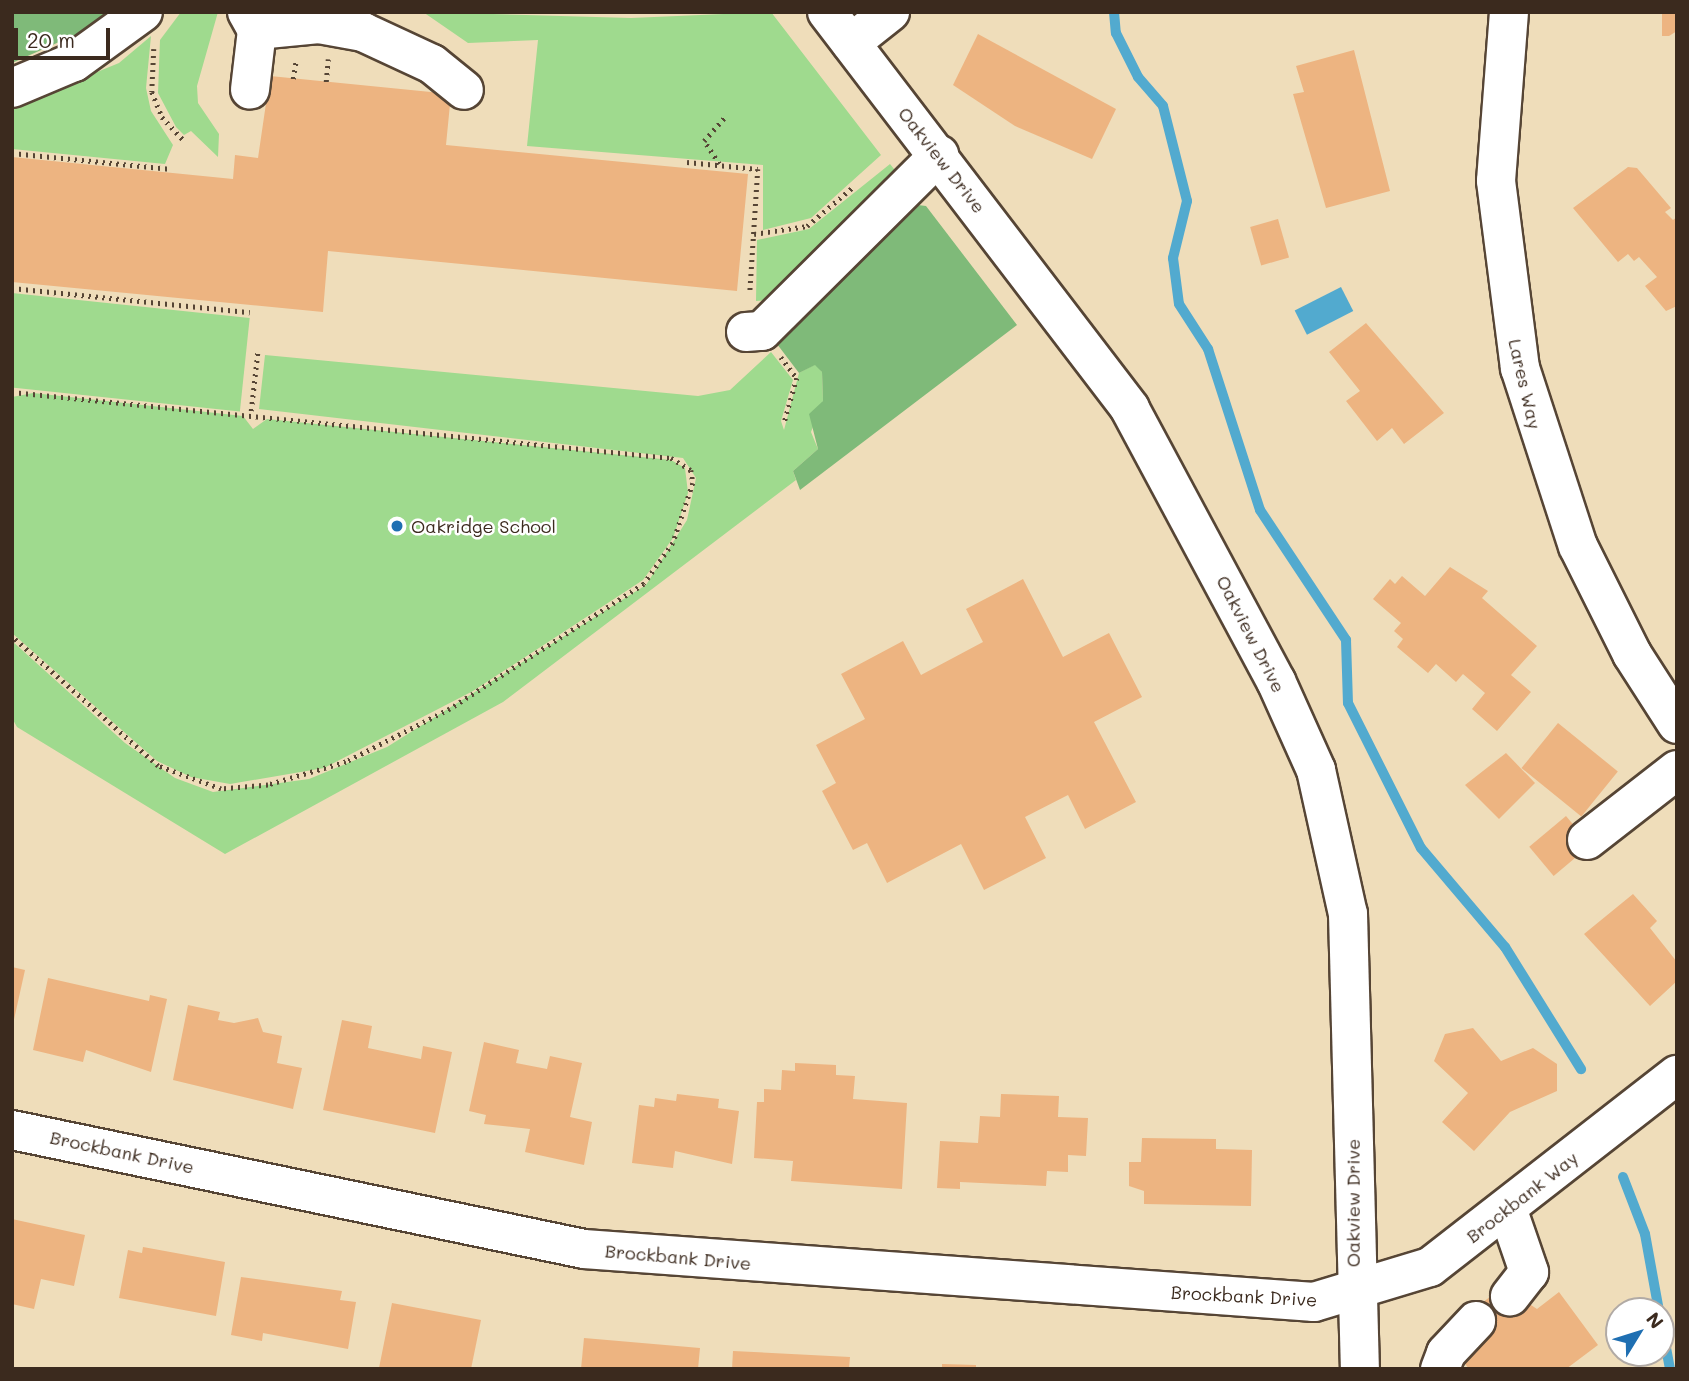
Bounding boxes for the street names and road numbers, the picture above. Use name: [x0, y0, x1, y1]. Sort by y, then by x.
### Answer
street label: Oakview Drive: [894, 103, 990, 217]
street label: Lares Way: [1504, 337, 1546, 431]
street label: Oakview Drive: [1212, 572, 1290, 696]
street label: Brockbank Drive: [48, 1126, 196, 1178]
street label: Oakview Drive: [1342, 1139, 1364, 1267]
street label: Brockbank Way: [1462, 1147, 1582, 1247]
street label: Brockbank Drive: [604, 1240, 752, 1274]
street label: Brockbank Drive: [1170, 1281, 1318, 1311]

